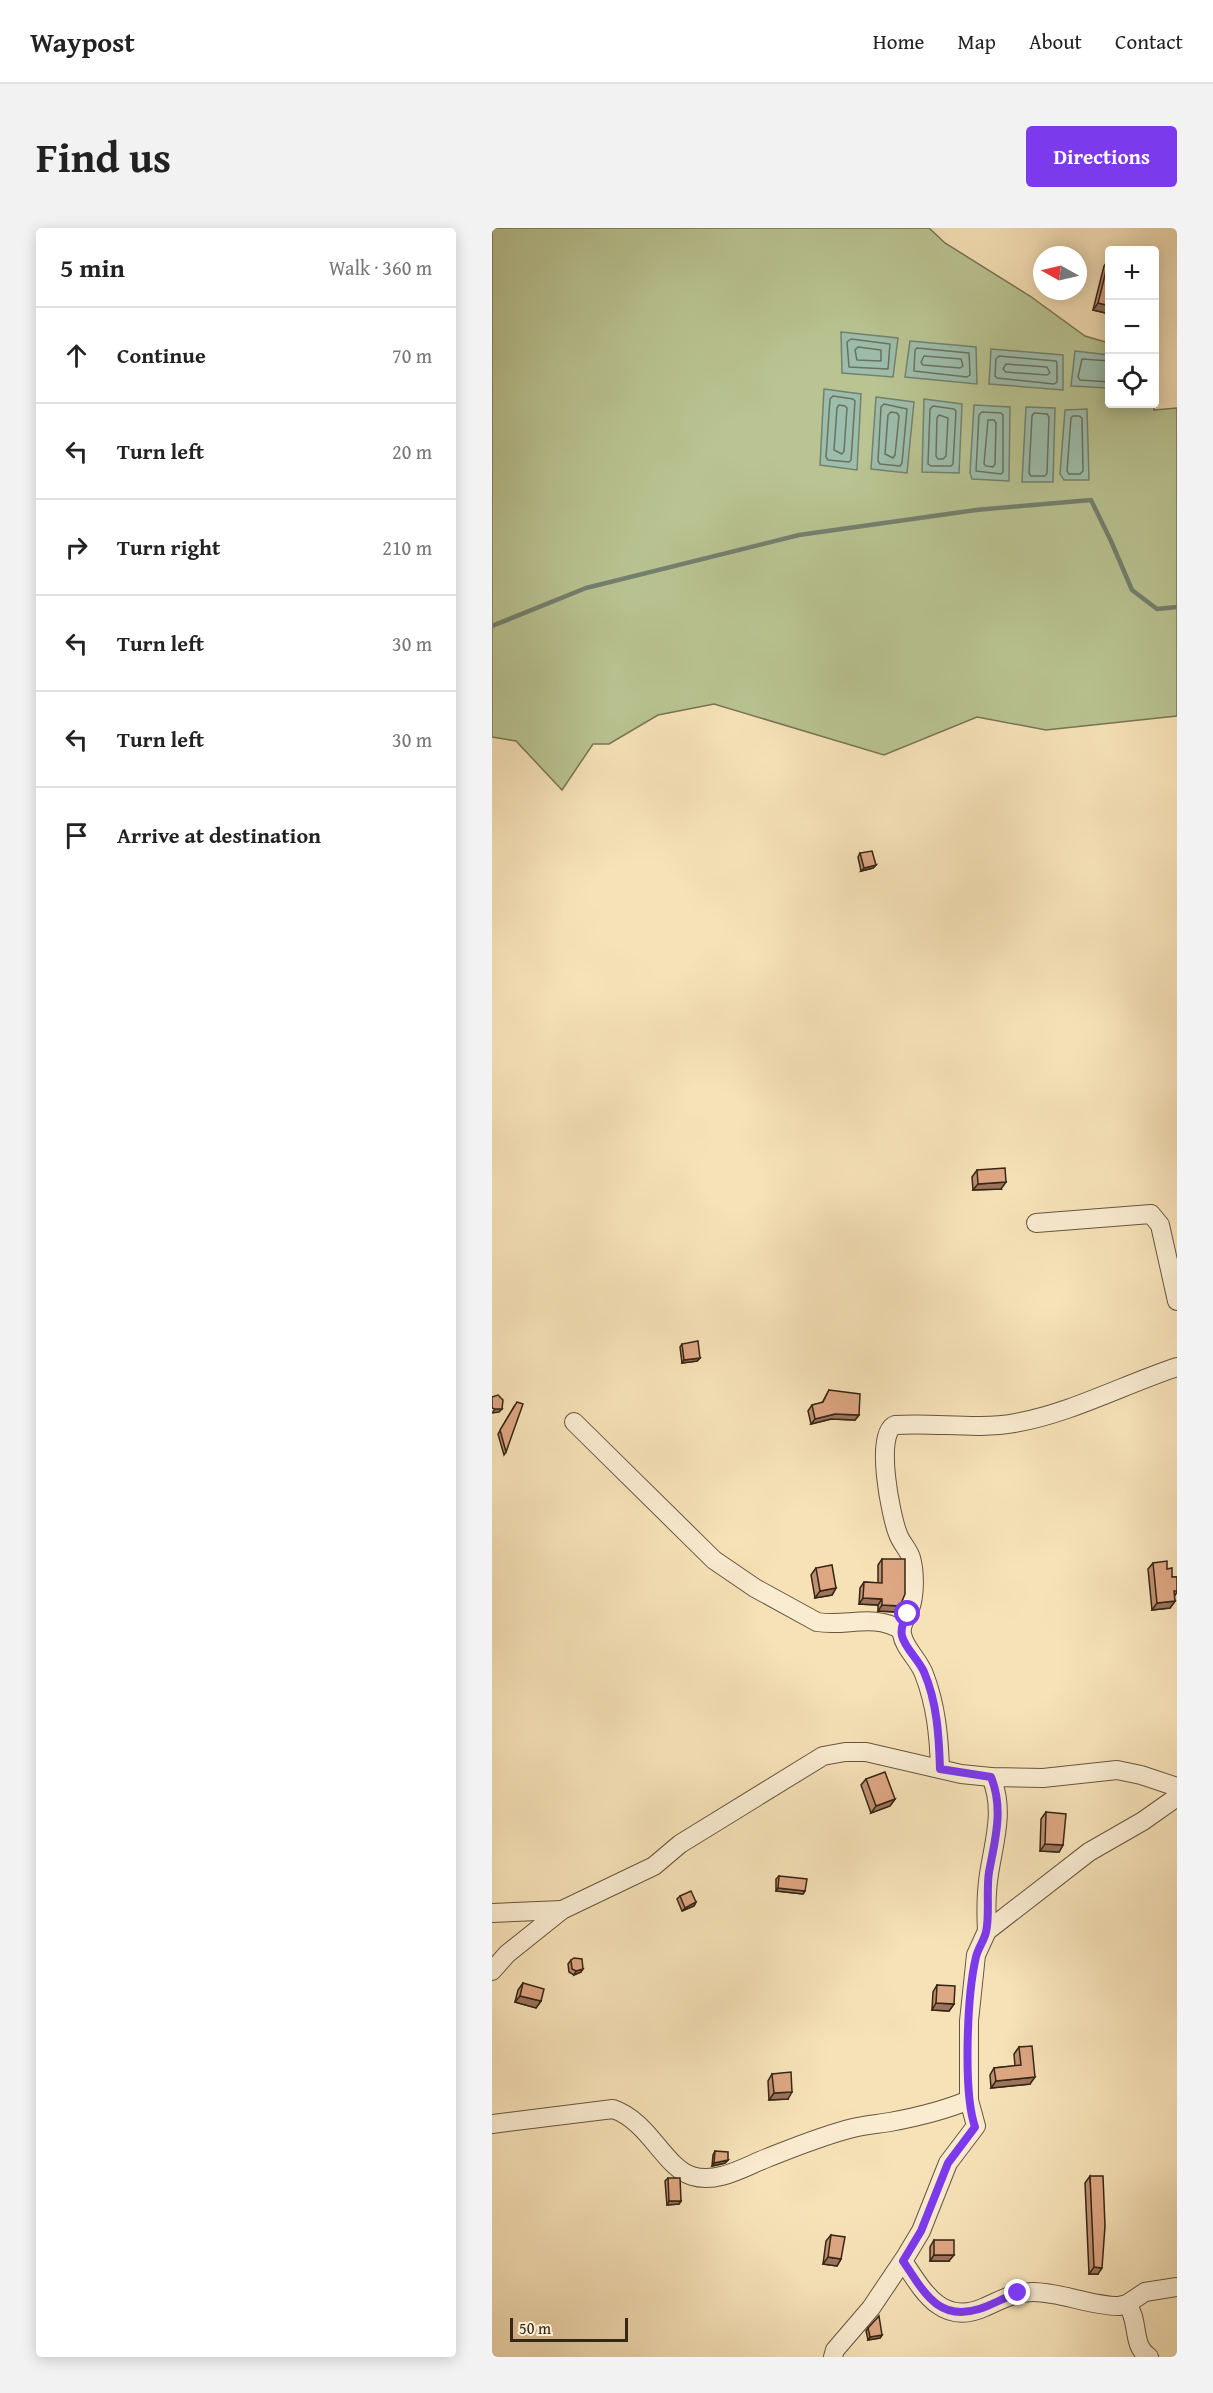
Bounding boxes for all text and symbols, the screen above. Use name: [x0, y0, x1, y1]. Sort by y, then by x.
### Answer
text: Waypost: [30, 21, 135, 62]
text: Home: [873, 26, 924, 57]
text: Map: [957, 26, 996, 57]
text: About: [1029, 26, 1082, 57]
text: Contact: [1115, 26, 1183, 57]
text: Find us: [36, 126, 171, 187]
button: Directions: [1026, 126, 1177, 187]
north arrow: [1033, 246, 1087, 300]
map controls: [1105, 246, 1159, 408]
button: +: [1105, 246, 1159, 300]
text: 5 min: [60, 248, 125, 287]
text: Walk · 360 m: [329, 253, 432, 282]
button: −: [1105, 300, 1159, 354]
icon: ahead: [60, 339, 93, 372]
text: Continue: [117, 339, 206, 371]
text: 70 m: [392, 341, 432, 370]
button: locate: [1105, 354, 1159, 408]
icon: left: [60, 435, 93, 468]
text: Turn left: [117, 435, 204, 467]
text: 20 m: [392, 437, 432, 466]
icon: right: [60, 531, 93, 564]
text: Turn right: [117, 531, 220, 563]
text: 210 m: [382, 533, 432, 562]
icon: left: [60, 627, 93, 660]
text: Turn left: [117, 627, 204, 659]
text: 30 m: [392, 629, 432, 658]
icon: left: [60, 723, 93, 756]
text: Turn left: [117, 723, 204, 755]
text: 30 m: [392, 725, 432, 754]
icon: arrive: [60, 819, 93, 852]
text: Arrive at destination: [117, 819, 321, 851]
route start: [894, 1600, 920, 1626]
route end: [1004, 2279, 1030, 2305]
scale bar: [510, 2315, 628, 2342]
text: 50 m: [519, 2316, 551, 2340]

